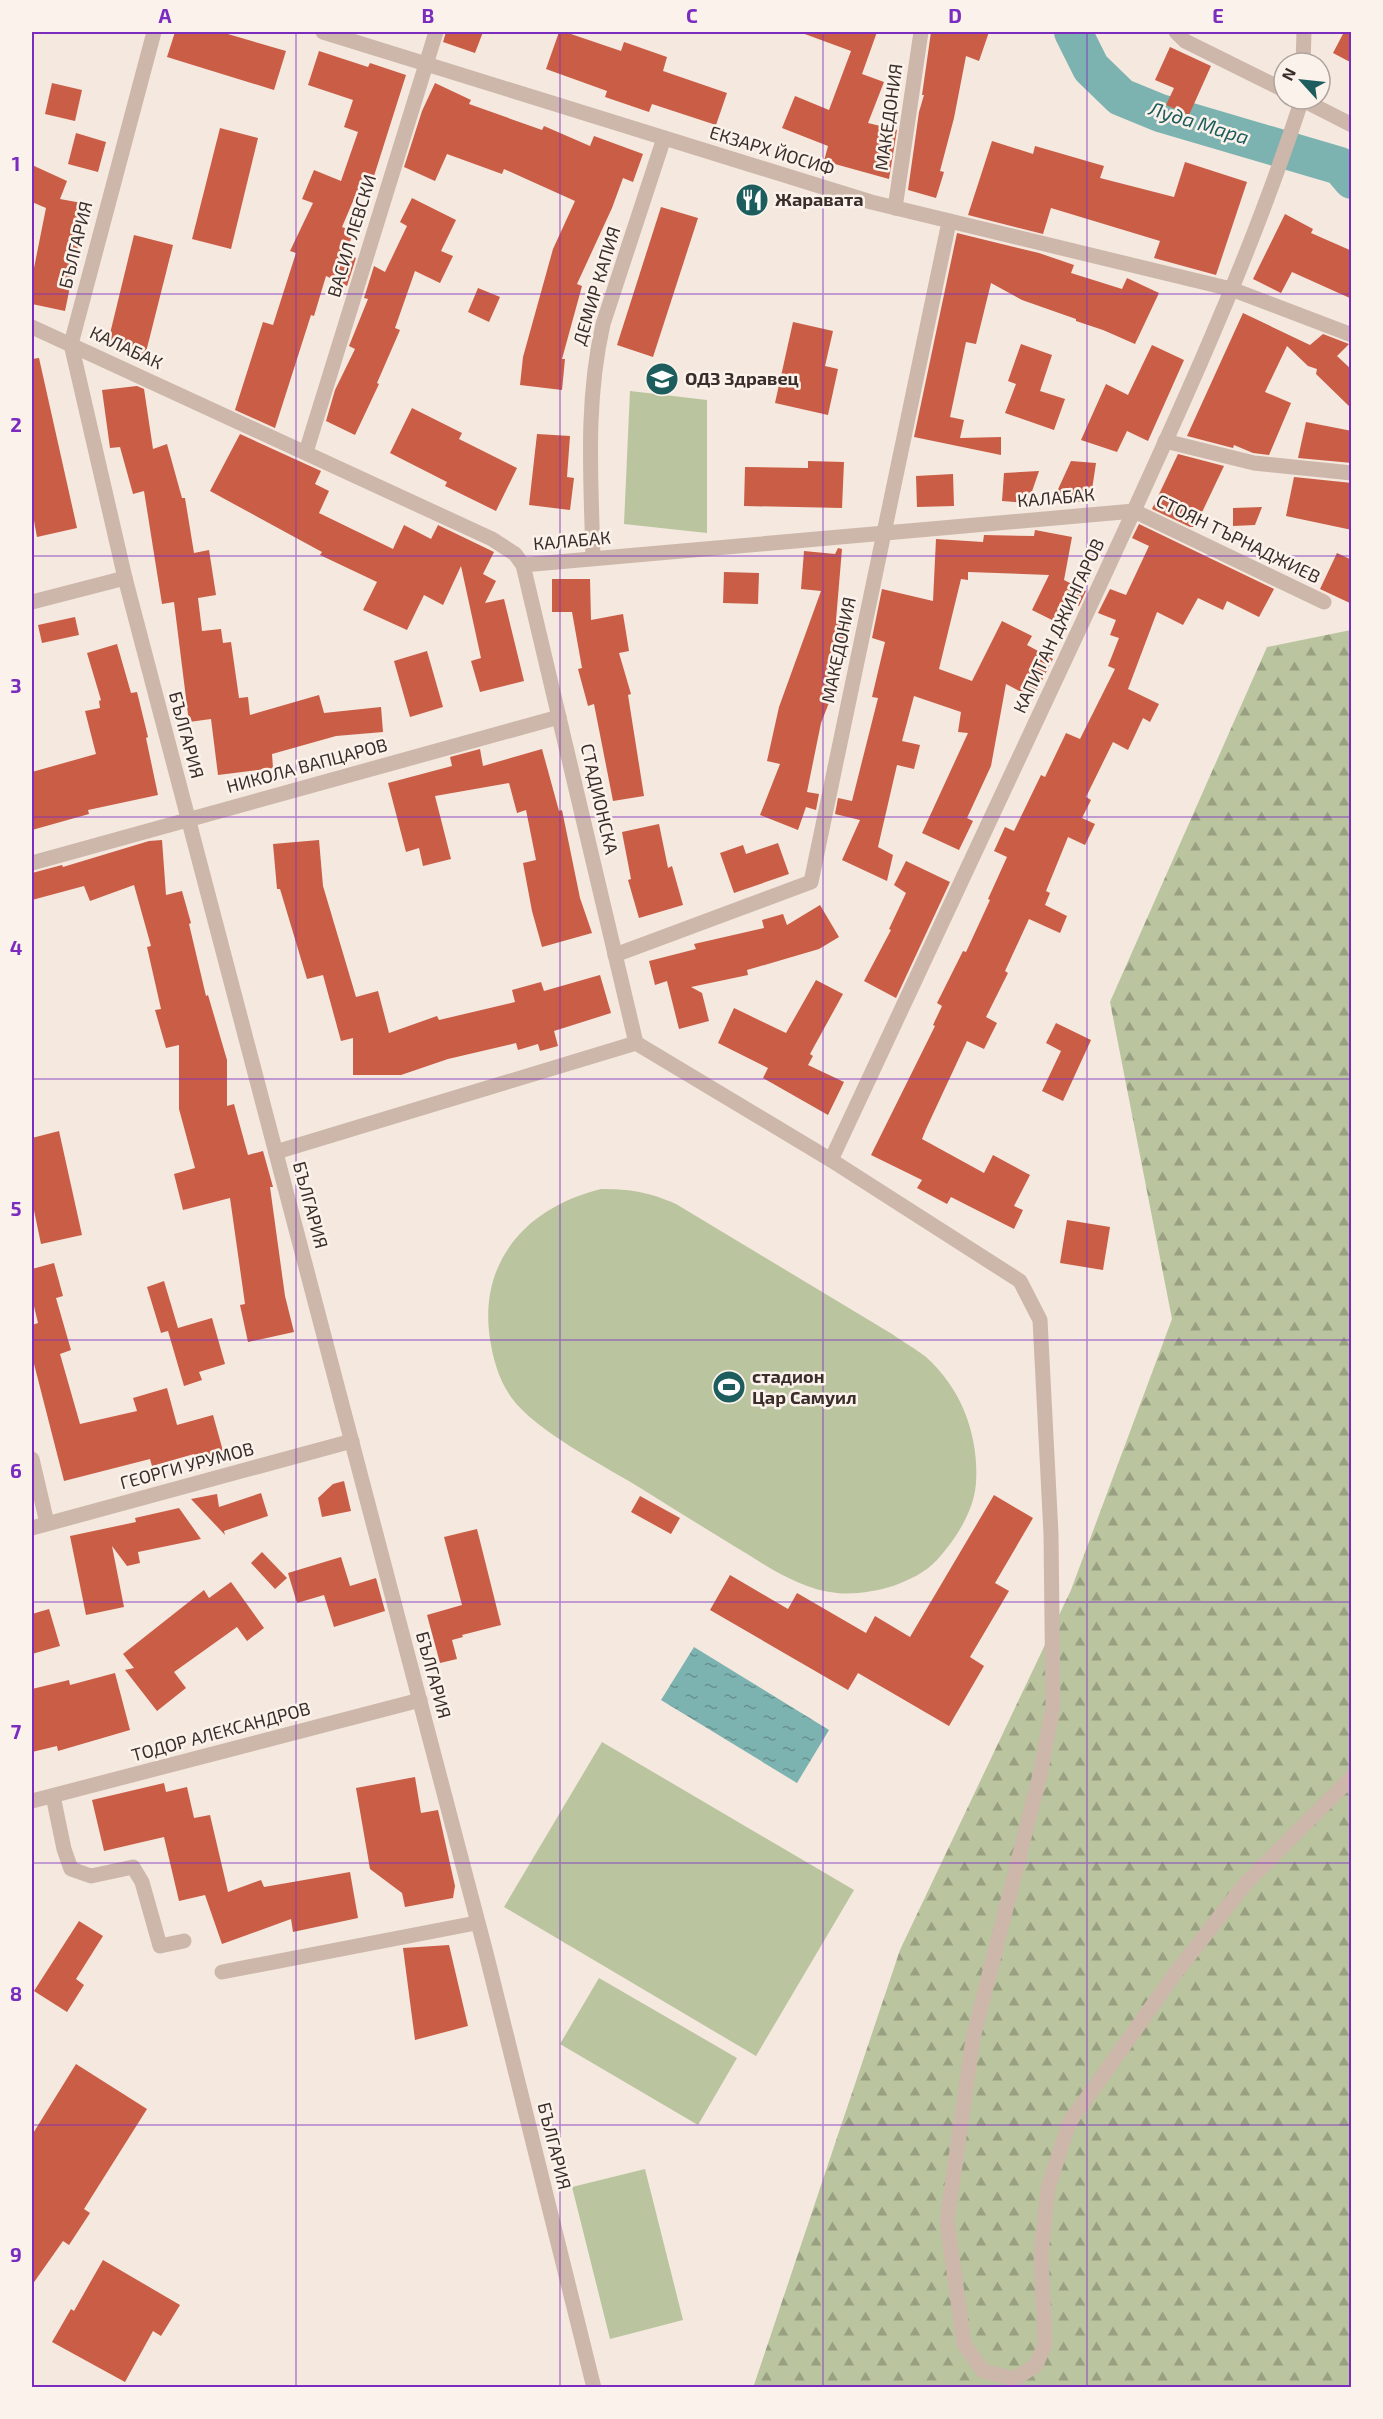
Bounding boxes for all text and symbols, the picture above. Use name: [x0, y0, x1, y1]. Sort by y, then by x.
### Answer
text: A: [158, 3, 172, 27]
text: B: [422, 3, 434, 27]
text: C: [686, 3, 698, 27]
text: D: [948, 3, 962, 27]
text: E: [1212, 3, 1224, 27]
north arrow: [1272, 51, 1332, 111]
street label: МАКЕДОНИЯ: [870, 62, 906, 172]
text: N: [1277, 64, 1299, 83]
water label: Луда Мара: [1146, 95, 1252, 149]
street label: ЕКЗАРХ ЙОСИФ: [707, 121, 837, 180]
text: 1: [12, 151, 20, 175]
street label: ВАСИЛ ЛЕВСКИ: [322, 172, 380, 300]
restaurant icon: Жаравата: [734, 182, 770, 218]
place label: Жаравата: [775, 188, 864, 210]
street label: БЪЛГАРИЯ: [54, 199, 96, 291]
street label: ДЕМИР КАПИЯ: [568, 224, 625, 348]
street label: КАЛАБАК: [87, 321, 166, 374]
school or university icon: ОДЗ Здравец: [644, 361, 680, 397]
place label: ОДЗ Здравец: [685, 367, 799, 389]
text: 2: [10, 412, 22, 436]
street label: КАЛАБАК: [1016, 483, 1096, 511]
street label: СТОЯН ТЪРНАДЖИЕВ: [1153, 489, 1324, 587]
street label: КАЛАБАК: [532, 526, 612, 554]
street label: КАПИТАН ДЖИНГАРОВ: [1008, 535, 1108, 716]
street label: МАКЕДОНИЯ: [816, 595, 860, 705]
text: 3: [10, 673, 22, 697]
street label: БЪЛГАРИЯ: [165, 689, 209, 781]
street label: НИКОЛА ВАПЦАРОВ: [224, 733, 390, 797]
street label: СТАДИОНСКА: [577, 741, 624, 857]
text: 4: [10, 935, 23, 959]
street label: БЪЛГАРИЯ: [289, 1159, 333, 1251]
text: 5: [10, 1196, 22, 1220]
place label: стадион Цар Самуил: [752, 1365, 857, 1408]
sports icon: стадион Цар Самуил: [711, 1369, 747, 1405]
street label: ГЕОРГИ УРУМОВ: [117, 1437, 256, 1493]
text: 6: [10, 1458, 22, 1482]
street label: БЪЛГАРИЯ: [412, 1629, 456, 1721]
street label: ТОДОР АЛЕКСАНДРОВ: [129, 1697, 313, 1766]
text: 7: [11, 1719, 22, 1743]
text: 8: [10, 1981, 22, 2005]
street label: БЪЛГАРИЯ: [534, 2100, 576, 2192]
text: 9: [10, 2242, 22, 2266]

